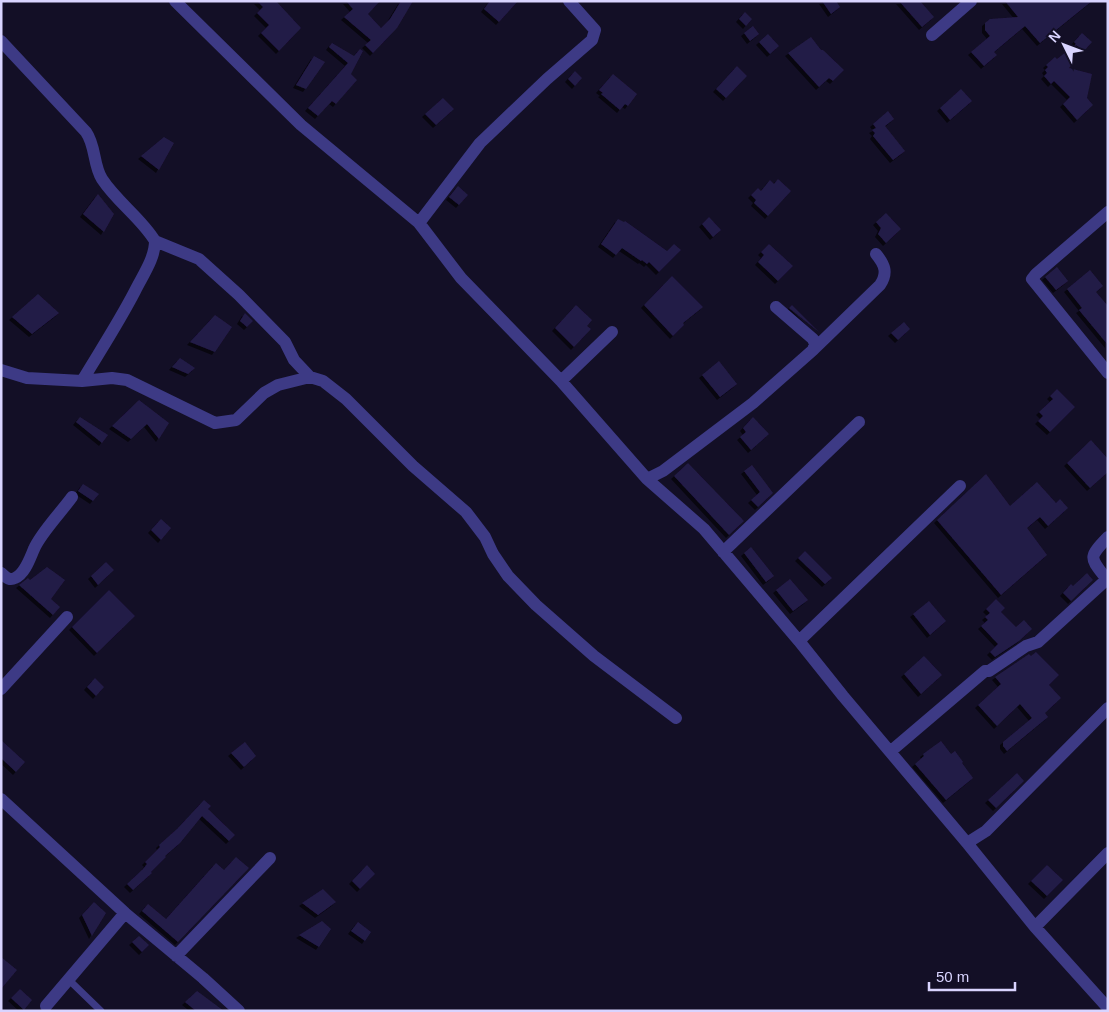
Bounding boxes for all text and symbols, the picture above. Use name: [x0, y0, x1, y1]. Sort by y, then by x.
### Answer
north arrow: [1039, 20, 1089, 70]
text: N: [1045, 27, 1064, 45]
scale bar: [929, 960, 1015, 992]
text: 50 m: [936, 968, 969, 985]

